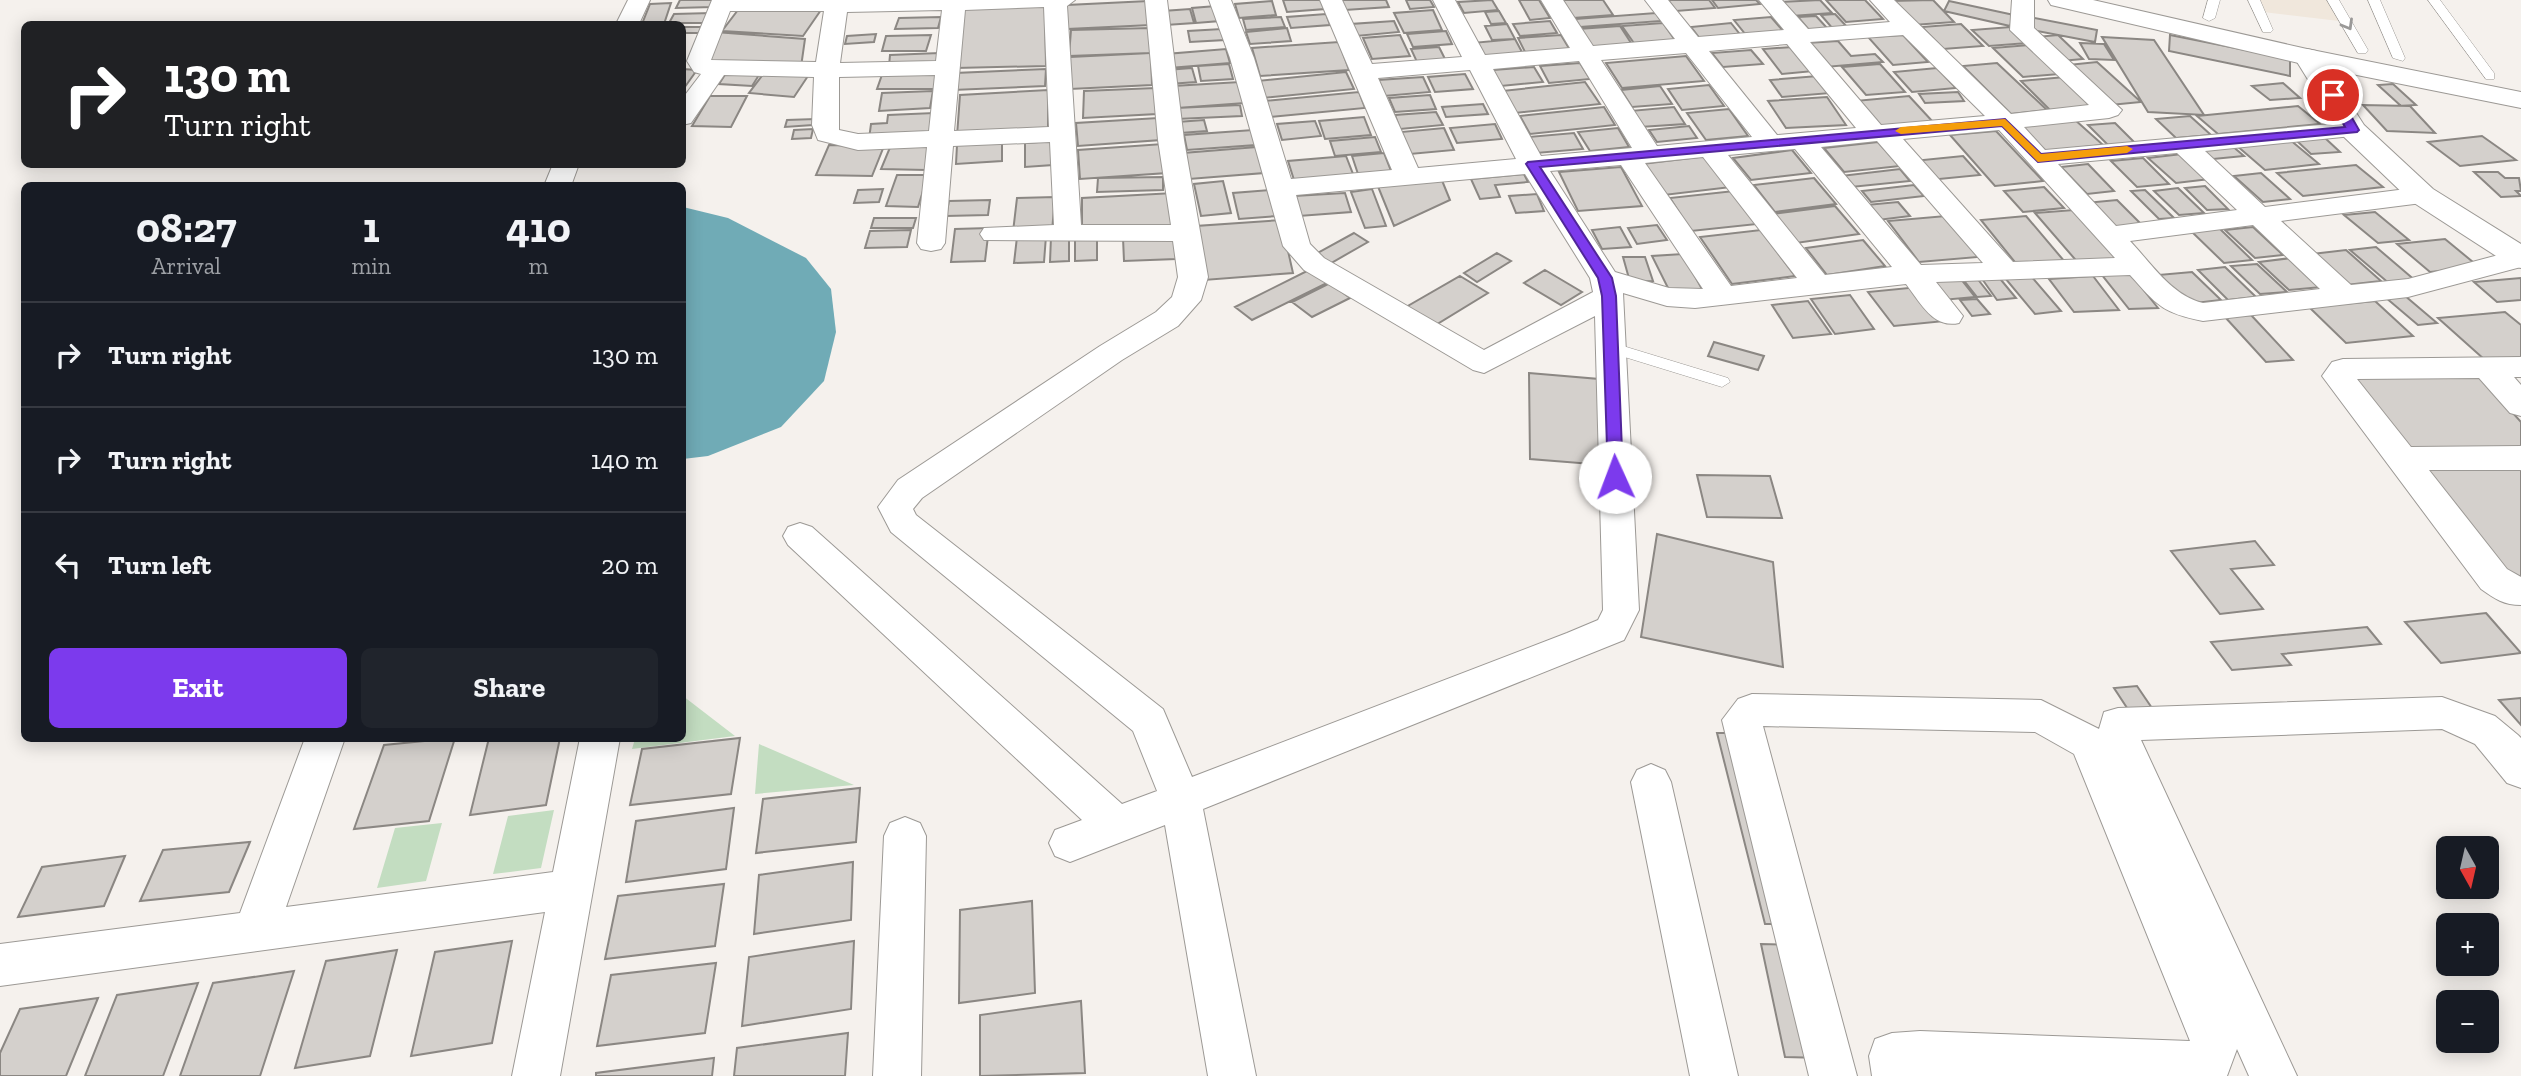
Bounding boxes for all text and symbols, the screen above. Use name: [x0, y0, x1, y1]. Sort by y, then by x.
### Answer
one-way arrow: [2340, 18, 2353, 30]
text: 130 m: [164, 46, 290, 105]
icon: right: [49, 49, 140, 140]
pin: [2303, 65, 2363, 125]
icon: arrive: [2314, 76, 2352, 114]
text: Turn right: [164, 106, 311, 144]
text: 08:27: [136, 202, 237, 253]
text: 1: [363, 202, 380, 253]
text: 410: [506, 202, 571, 253]
text: Arrival: [152, 252, 221, 280]
text: min: [352, 252, 391, 280]
text: m: [529, 252, 548, 280]
icon: right: [49, 336, 87, 374]
text: Turn right: [108, 339, 231, 371]
text: 130 m: [592, 339, 658, 371]
position arrow: [1578, 440, 1652, 514]
icon: right: [49, 441, 87, 479]
text: Turn right: [108, 444, 231, 476]
text: 140 m: [591, 444, 658, 476]
icon: left: [49, 546, 87, 584]
text: Turn left: [108, 549, 211, 581]
text: 20 m: [601, 549, 658, 581]
button: Exit: [49, 648, 347, 728]
button: Share: [361, 648, 658, 728]
north arrow: [2436, 836, 2499, 900]
map controls: [2436, 836, 2499, 1053]
button: +: [2436, 913, 2499, 976]
button: −: [2436, 990, 2499, 1053]

